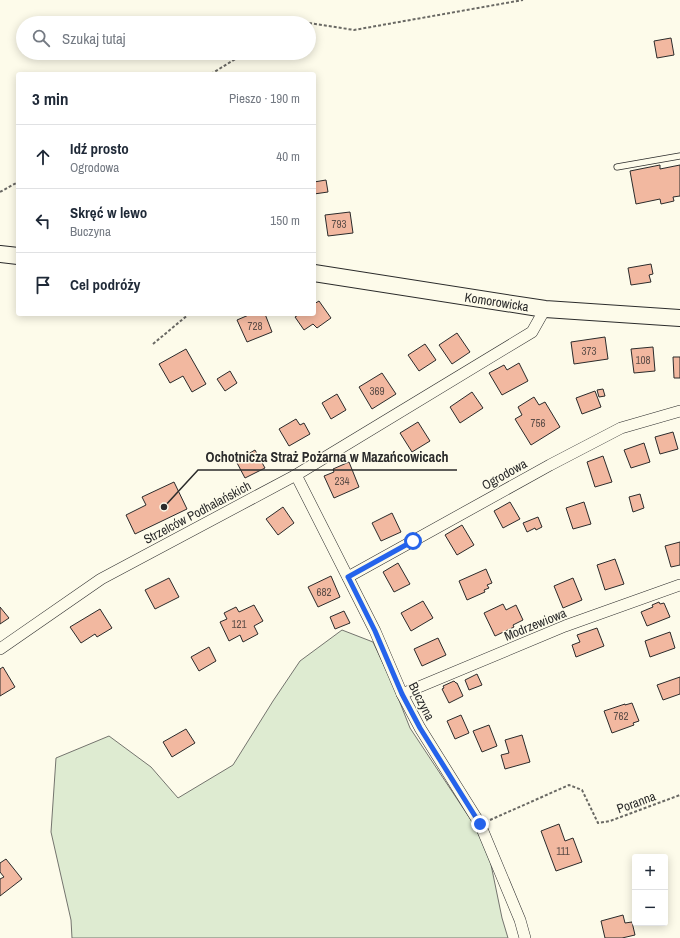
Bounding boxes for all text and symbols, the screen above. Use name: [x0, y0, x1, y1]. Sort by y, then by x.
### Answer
search box: [16, 16, 316, 60]
icon: search: [30, 27, 52, 49]
text: Szukaj tutaj: [62, 28, 126, 49]
text: 3 min: [32, 87, 68, 110]
text: Pieszo · 190 m: [229, 90, 300, 107]
text: Idź prosto: [70, 138, 129, 159]
icon: ahead: [32, 146, 54, 168]
text: 40 m: [276, 148, 300, 165]
text: Ogrodowa: [70, 159, 119, 176]
text: Skręć w lewo: [70, 202, 147, 223]
icon: left: [32, 210, 54, 232]
text: 150 m: [270, 212, 300, 229]
house number: 793: [331, 217, 347, 231]
text: Buczyna: [70, 223, 111, 240]
icon: arrive: [32, 274, 54, 296]
text: Cel podróży: [70, 274, 140, 295]
street label: Komorowicka: [463, 289, 530, 315]
house number: 728: [247, 319, 263, 333]
house number: 373: [581, 344, 597, 358]
house number: 108: [635, 353, 651, 367]
house number: 369: [369, 384, 385, 398]
house number: 756: [530, 416, 546, 430]
callout: Ochotnicza Straż Pożarna w Mazańcowicach: [198, 444, 457, 470]
text: Ochotnicza Straż Pożarna w Mazańcowicach: [205, 448, 449, 466]
street label: Ogrodowa: [479, 455, 530, 494]
house number: 234: [334, 474, 350, 488]
street label: Strzelców Podhalańskich: [141, 477, 254, 548]
route start: [404, 532, 422, 550]
house number: 682: [316, 585, 332, 599]
street label: Modrzewiowa: [502, 604, 569, 645]
house number: 121: [231, 617, 247, 631]
street label: Buczyna: [405, 679, 438, 723]
house number: 762: [613, 709, 629, 723]
street label: Poranna: [614, 788, 658, 817]
route end: [471, 815, 489, 833]
house number: 111: [556, 844, 570, 858]
map controls: [632, 854, 668, 926]
button: +: [632, 854, 668, 890]
button: −: [632, 890, 668, 926]

